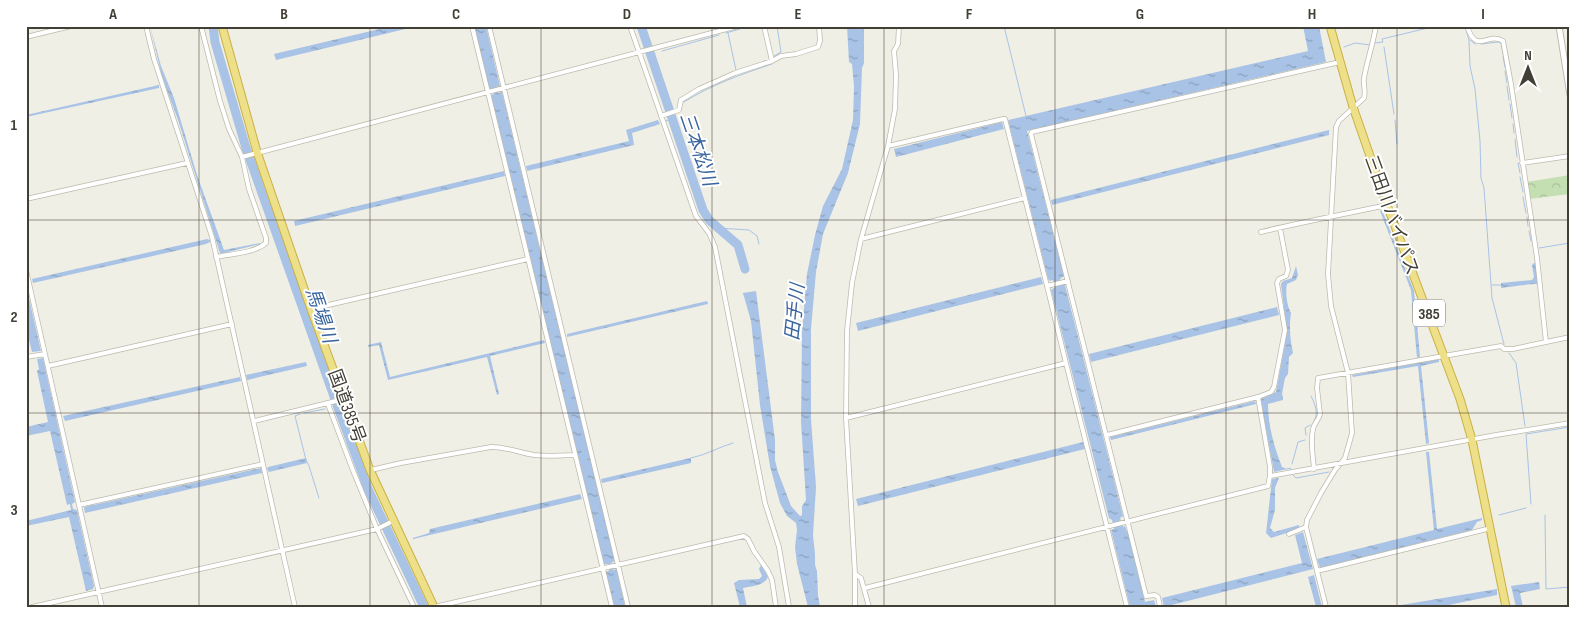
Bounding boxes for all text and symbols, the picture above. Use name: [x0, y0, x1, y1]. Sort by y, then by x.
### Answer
text: A: [108, 5, 117, 24]
text: B: [280, 5, 288, 24]
text: C: [452, 5, 460, 24]
text: D: [623, 5, 631, 24]
text: E: [795, 5, 802, 24]
text: F: [966, 5, 973, 24]
text: G: [1136, 5, 1144, 24]
text: H: [1308, 5, 1316, 24]
text: I: [1481, 5, 1485, 24]
north arrow: [1504, 42, 1554, 92]
text: N: [1524, 47, 1532, 64]
water label: 三本松川: [674, 110, 721, 191]
text: 1: [11, 116, 18, 135]
street label: 三田川バイパス: [1360, 153, 1423, 278]
water label: 田手川: [781, 281, 810, 342]
water label: 馬場川: [300, 285, 341, 348]
road number: 385: [1413, 300, 1445, 326]
text: 2: [10, 308, 18, 327]
street label: 国道385号: [324, 367, 370, 446]
text: 3: [10, 501, 18, 520]

